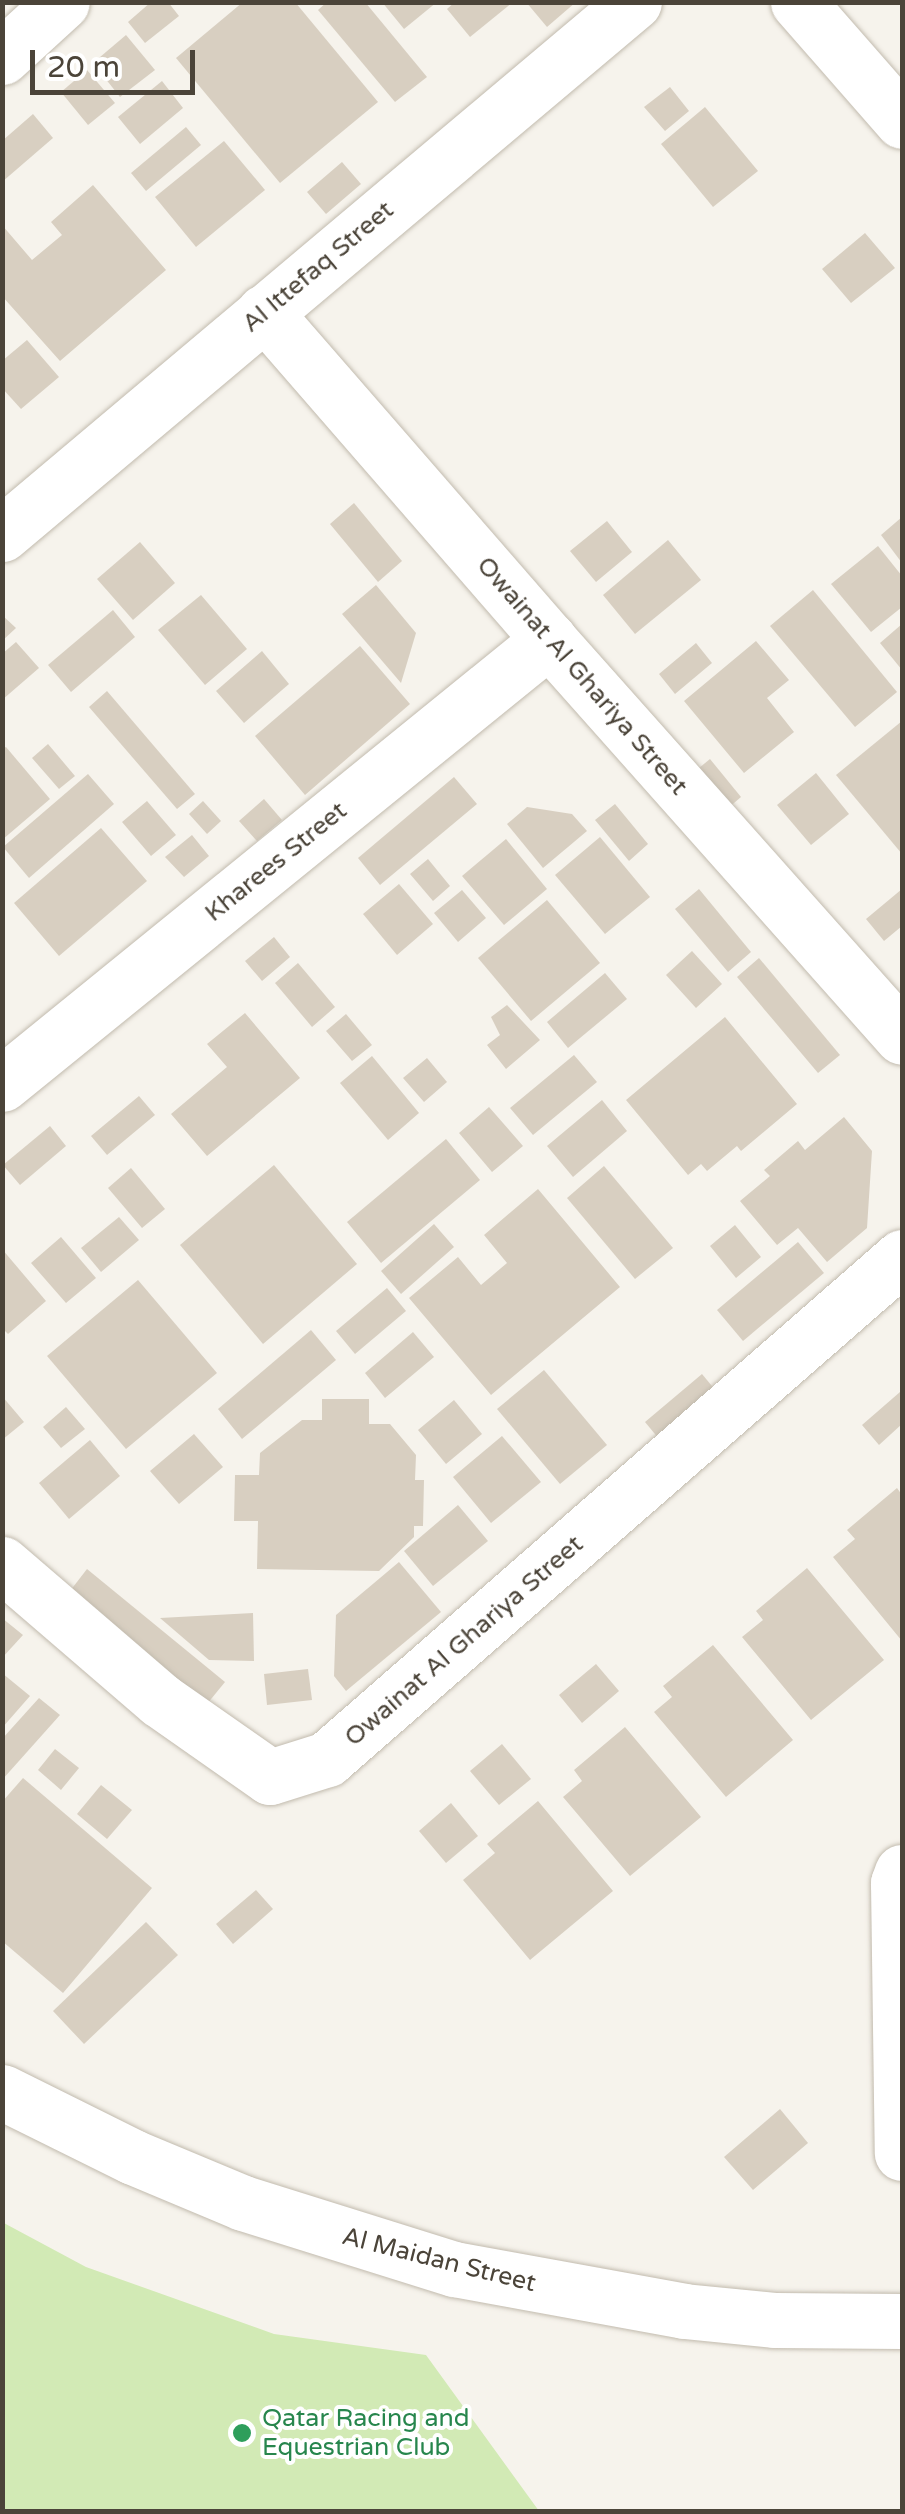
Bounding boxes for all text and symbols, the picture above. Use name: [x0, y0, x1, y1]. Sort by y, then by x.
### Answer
scale bar: [35, 30, 200, 92]
text: 20 m: [47, 49, 120, 86]
street label: Al Ittefaq Street: [236, 195, 400, 339]
street label: Owainat Al Ghariya Street: [470, 551, 694, 801]
street label: Kharees Street: [199, 796, 353, 928]
street label: Owainat Al Ghariya Street: [339, 1529, 589, 1753]
street label: Al Maidan Street: [339, 2221, 539, 2299]
place label: Qatar Racing and Equestrian Club: [262, 2404, 469, 2463]
marker: Qatar Racing and Equestrian Club: [231, 2422, 253, 2444]

